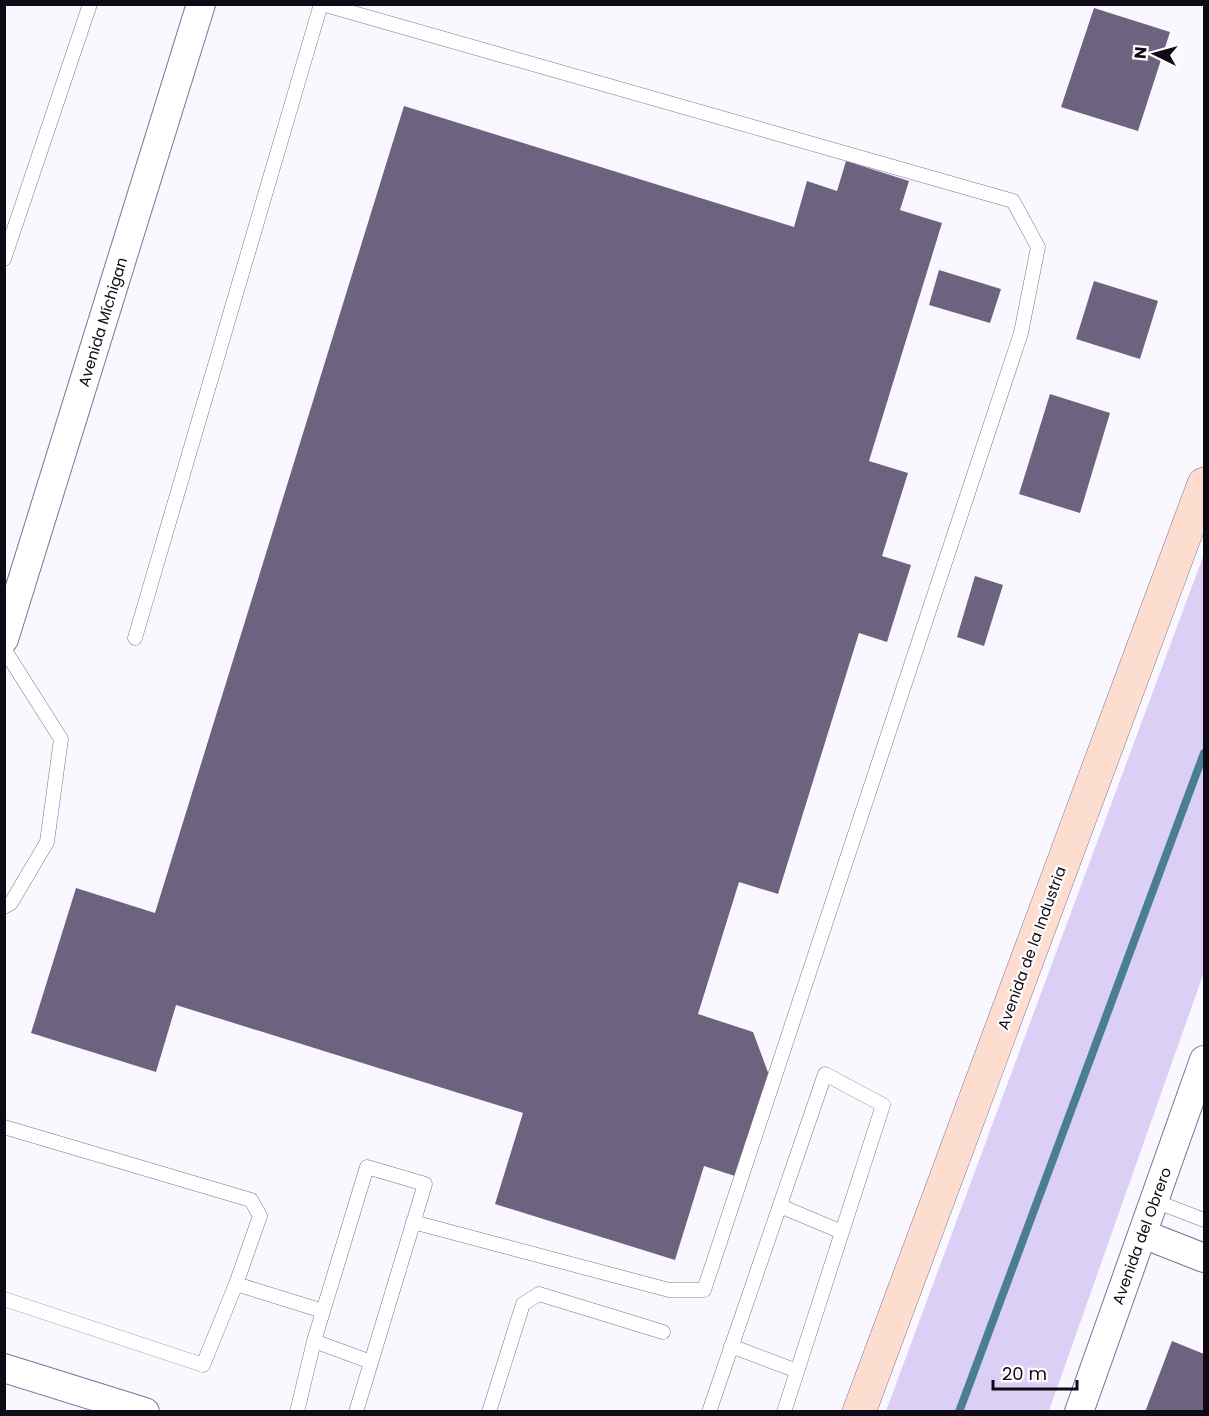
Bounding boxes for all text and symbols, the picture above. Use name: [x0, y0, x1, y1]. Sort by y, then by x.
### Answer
north arrow: [1125, 24, 1185, 84]
text: N: [1129, 46, 1153, 60]
street label: Avenida Míchigan: [73, 255, 132, 389]
street label: Avenida de la Industria: [992, 863, 1071, 1032]
street label: Avenida del Obrero: [1107, 1164, 1176, 1307]
scale bar: [993, 1353, 1077, 1391]
text: 20 m: [1002, 1361, 1047, 1386]

